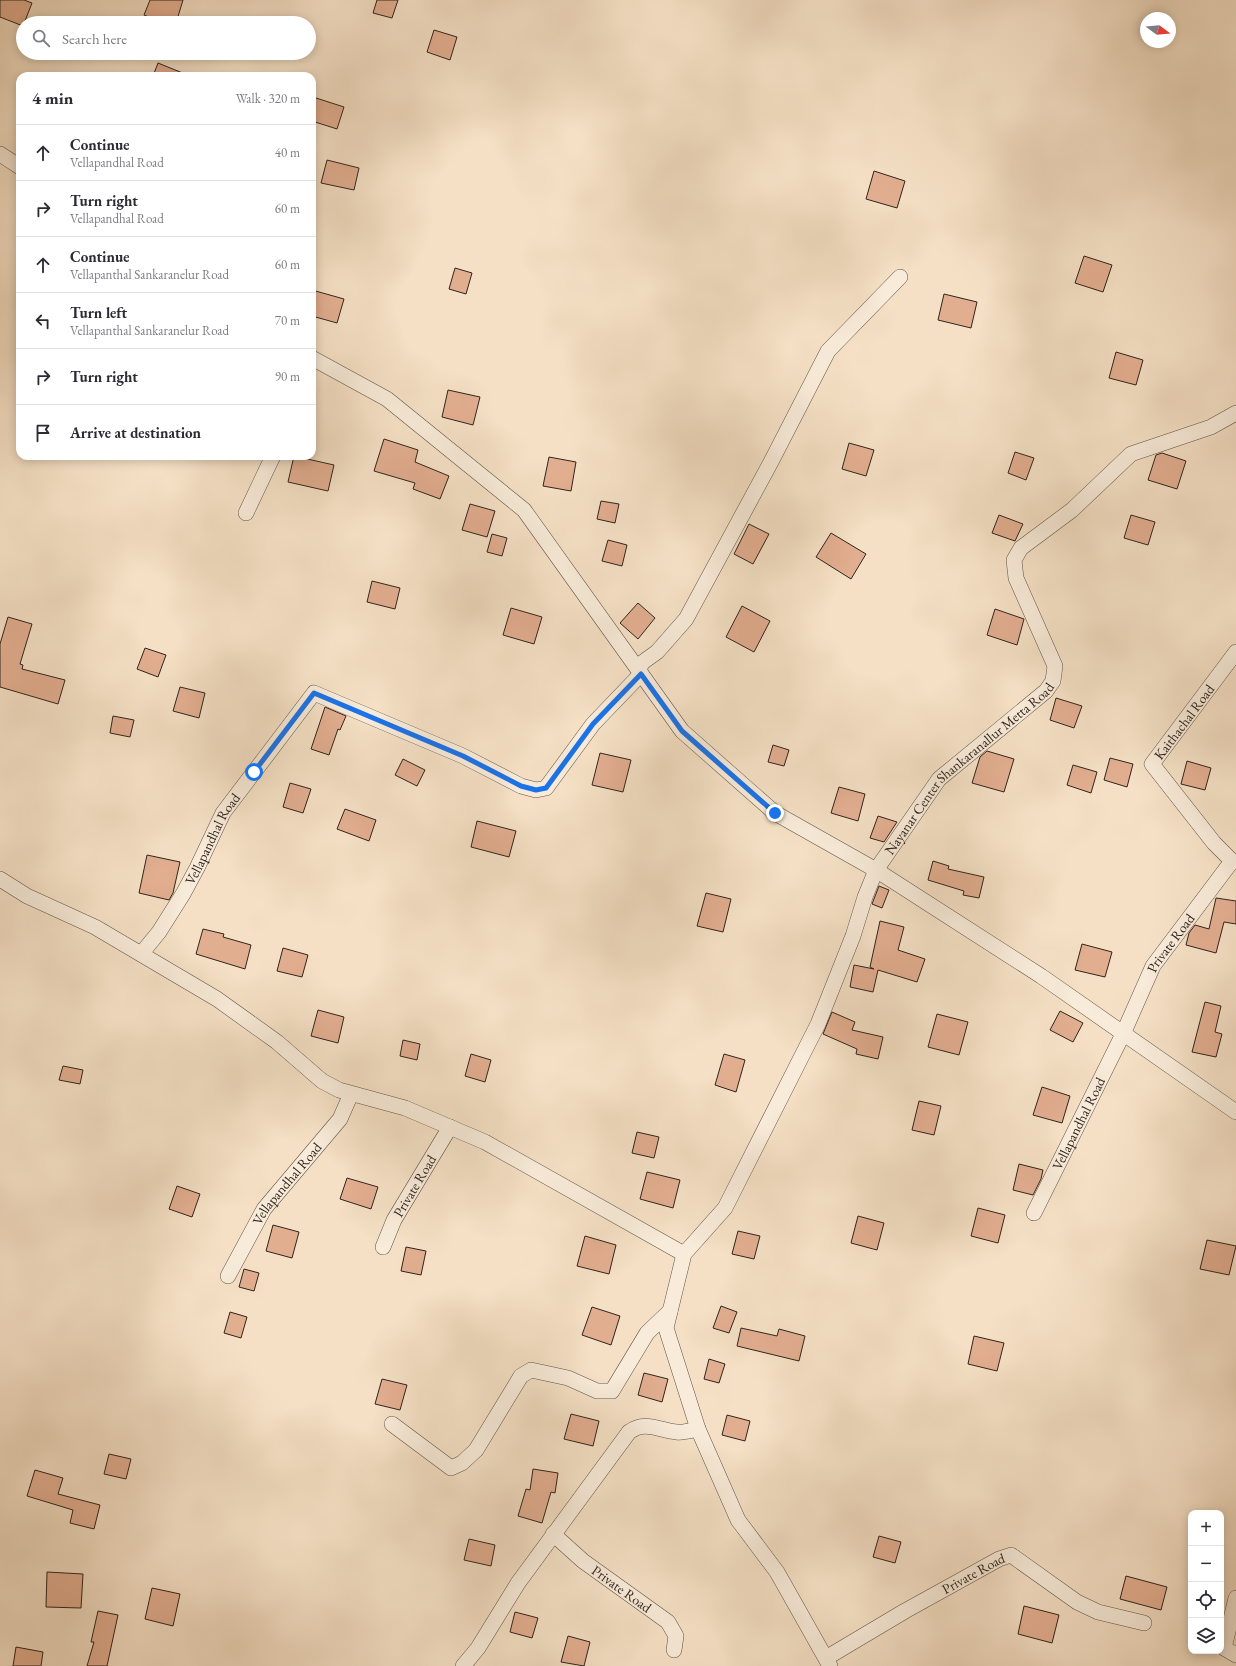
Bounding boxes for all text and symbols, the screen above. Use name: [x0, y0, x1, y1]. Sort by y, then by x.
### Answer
north arrow: [1140, 12, 1176, 48]
search box: [16, 16, 316, 60]
icon: search: [30, 27, 52, 49]
text: Search here: [62, 29, 127, 48]
text: 4 min: [32, 87, 73, 109]
text: Walk · 320 m: [236, 90, 300, 107]
text: Continue: [70, 135, 130, 154]
icon: ahead: [32, 142, 54, 164]
text: 40 m: [275, 144, 300, 161]
text: Vellapandhal Road: [70, 154, 164, 171]
text: Turn right: [70, 191, 138, 210]
icon: right: [32, 198, 54, 220]
text: 60 m: [275, 200, 300, 217]
text: Vellapandhal Road: [70, 210, 164, 227]
text: Continue: [70, 247, 130, 266]
icon: ahead: [32, 254, 54, 276]
text: 60 m: [275, 256, 300, 273]
text: Vellapanthal Sankaranelur Road: [70, 266, 229, 283]
text: Turn left: [70, 303, 127, 322]
icon: left: [32, 310, 54, 332]
text: 70 m: [275, 312, 300, 329]
text: Vellapanthal Sankaranelur Road: [70, 322, 229, 339]
icon: right: [32, 366, 54, 388]
text: Turn right: [70, 367, 138, 386]
text: 90 m: [275, 368, 300, 385]
icon: arrive: [32, 422, 54, 444]
text: Arrive at destination: [70, 423, 201, 442]
street label: Nayanar Center Shankaranallur Metta Road: [880, 678, 1059, 858]
street label: Kaithachal Road: [1150, 680, 1219, 763]
route start: [245, 763, 263, 781]
street label: Vellapandhal Road: [181, 789, 245, 888]
route end: [766, 804, 784, 822]
street label: Private Road: [1142, 909, 1199, 975]
street label: Vellapandhal Road: [1048, 1073, 1110, 1173]
street label: Vellapandhal Road: [248, 1138, 326, 1228]
street label: Private Road: [389, 1151, 441, 1220]
map controls: [1188, 1510, 1224, 1654]
button: +: [1188, 1510, 1224, 1546]
button: −: [1188, 1546, 1224, 1582]
street label: Private Road: [939, 1548, 1008, 1598]
street label: Private Road: [588, 1561, 656, 1617]
button: locate: [1188, 1582, 1224, 1618]
button: layers: [1188, 1618, 1224, 1654]

